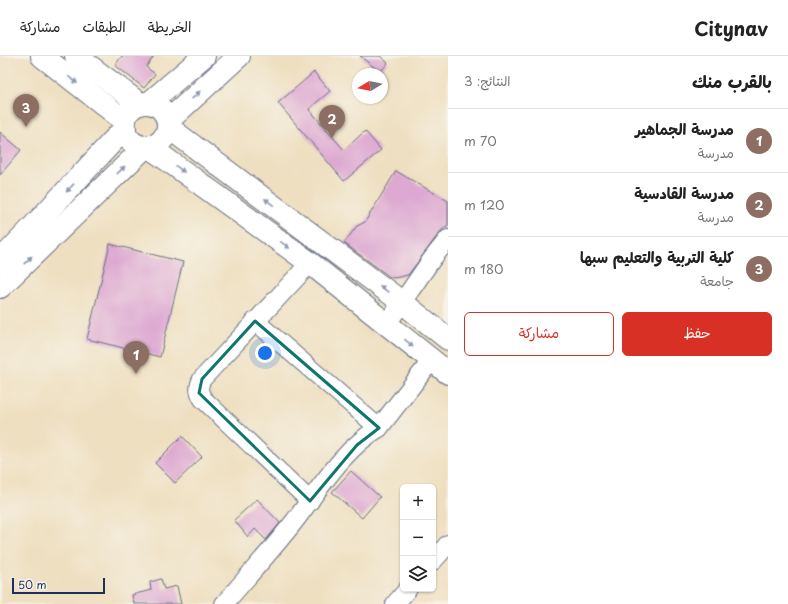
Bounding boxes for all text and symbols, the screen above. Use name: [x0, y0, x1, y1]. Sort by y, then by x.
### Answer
text: Citynav: [694, 14, 768, 42]
text: مشاركة: [20, 16, 60, 37]
text: الطبقات: [82, 16, 126, 37]
text: الخريطة: [148, 16, 191, 37]
north arrow: [352, 68, 388, 104]
text: بالقرب منك: [692, 68, 772, 94]
text: النتائج: 3: [464, 71, 511, 90]
one-way arrow: [67, 76, 78, 84]
one-way arrow: [191, 90, 202, 99]
pin: 3: [13, 94, 39, 127]
pin: 2: [319, 105, 345, 138]
text: مدرسة الجماهير: [635, 117, 734, 140]
text: 70 m: [464, 131, 497, 150]
text: 1: [756, 131, 762, 150]
text: مدرسة: [698, 143, 734, 162]
one-way arrow: [116, 165, 126, 174]
one-way arrow: [174, 165, 185, 173]
text: مدرسة القادسية: [634, 181, 734, 204]
one-way arrow: [65, 183, 75, 193]
text: 120 m: [464, 195, 505, 214]
text: 2: [754, 195, 764, 214]
one-way arrow: [264, 199, 274, 207]
text: مدرسة: [698, 207, 734, 226]
one-way arrow: [280, 241, 290, 249]
text: كلية التربية والتعليم سبها: [580, 245, 734, 268]
one-way arrow: [23, 255, 33, 265]
text: 180 m: [464, 259, 504, 278]
text: 3: [755, 259, 763, 278]
text: جامعة: [700, 271, 734, 290]
one-way arrow: [379, 284, 390, 293]
button: مشاركة: [464, 312, 614, 356]
button: حفظ: [622, 312, 772, 356]
one-way arrow: [404, 338, 415, 347]
pin: 1: [123, 341, 149, 374]
your location: [255, 343, 275, 363]
map controls: [400, 484, 436, 592]
button: +: [400, 484, 436, 520]
button: −: [400, 520, 436, 556]
button: layers: [400, 556, 436, 592]
scale bar: [12, 576, 105, 595]
text: 50 m: [18, 576, 47, 593]

